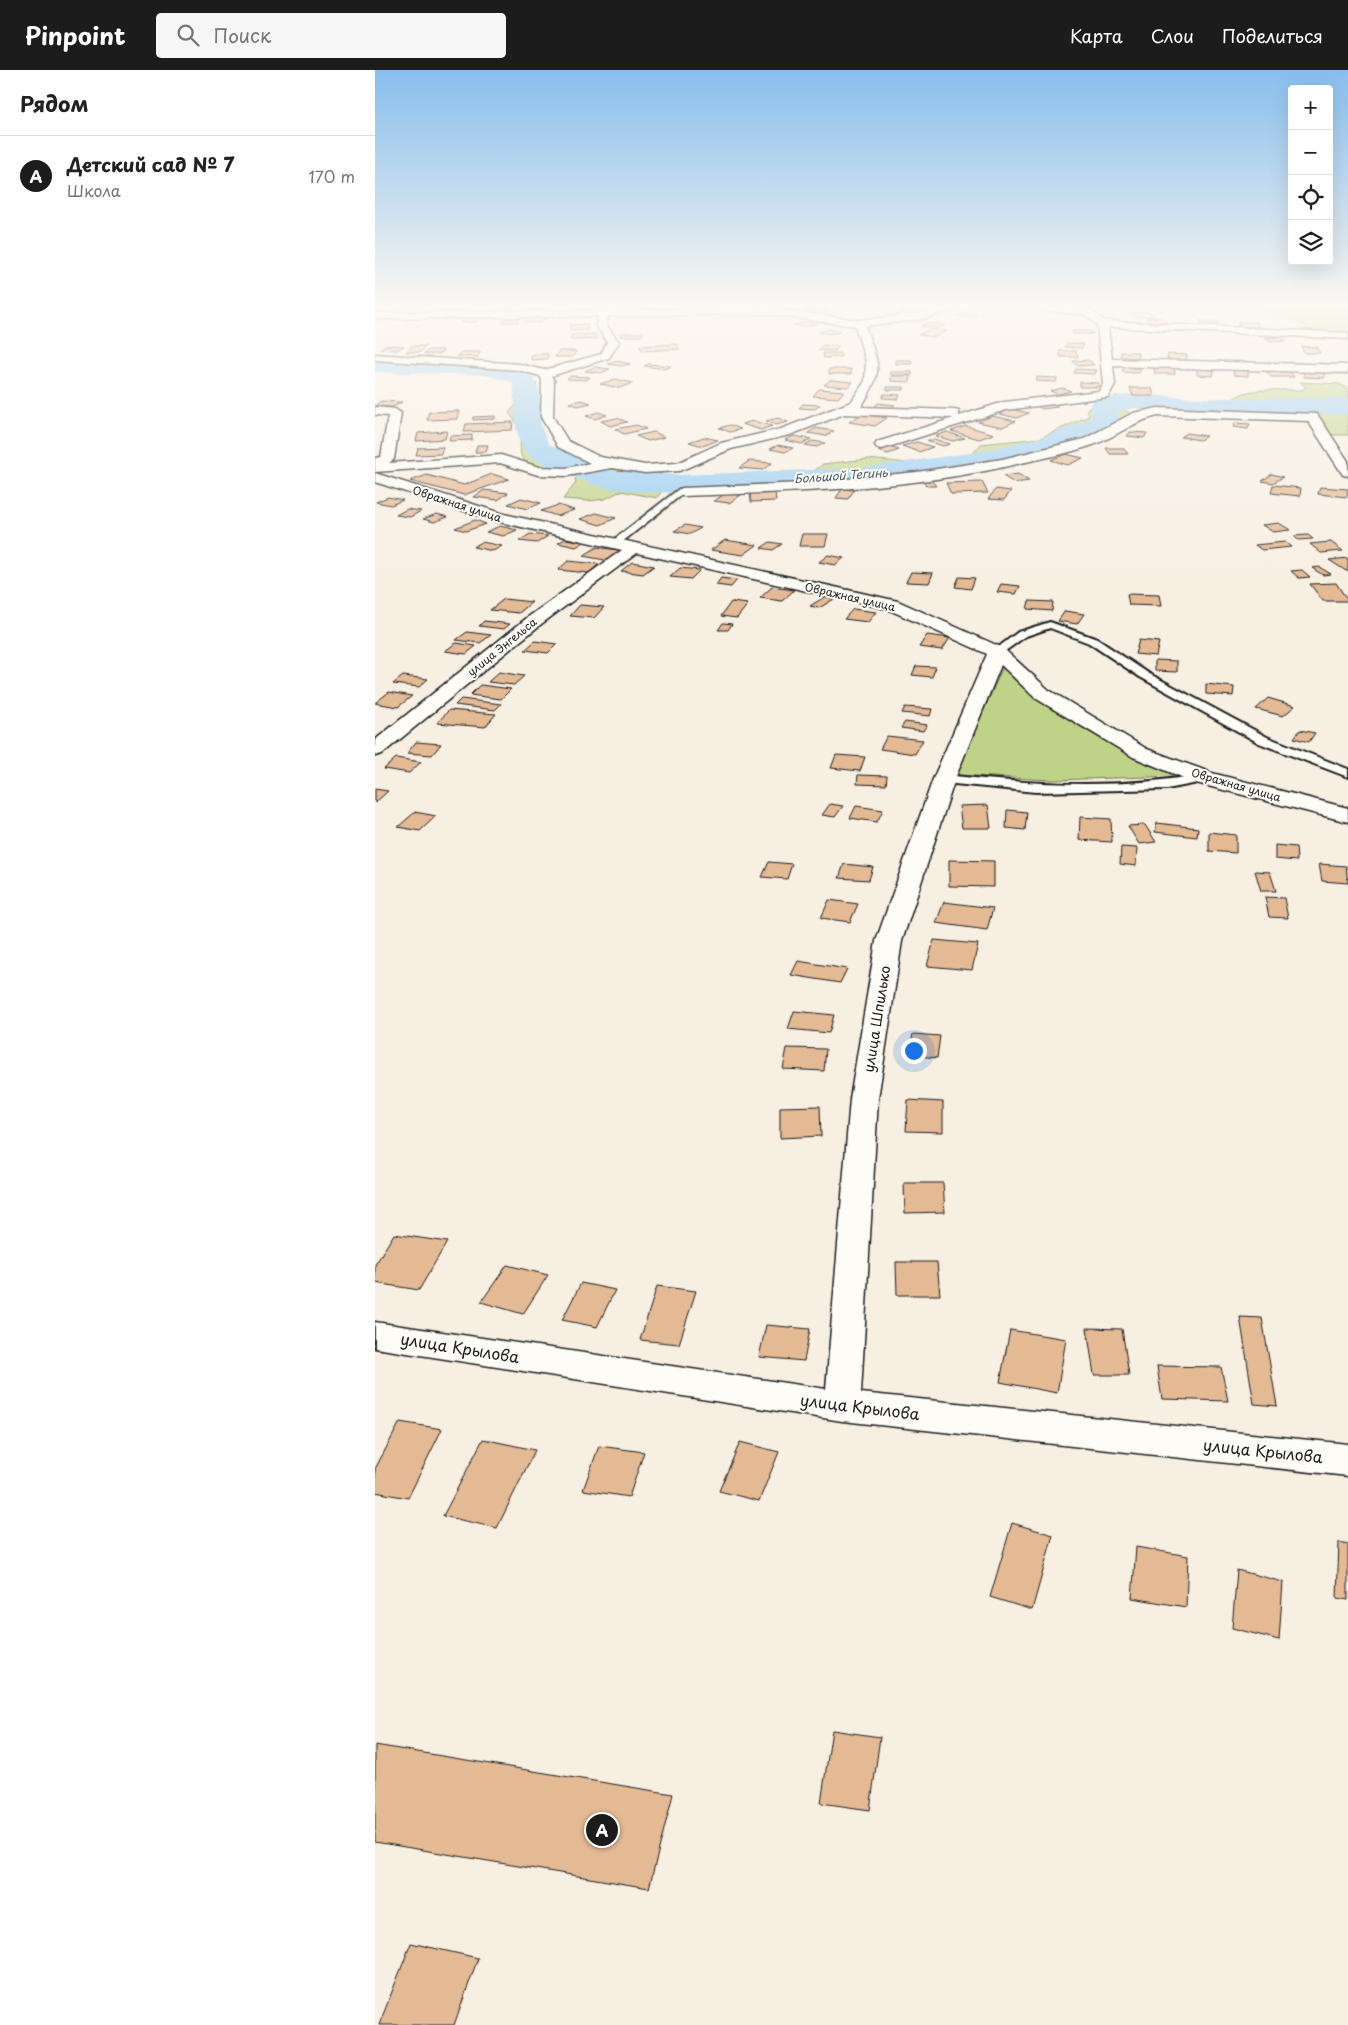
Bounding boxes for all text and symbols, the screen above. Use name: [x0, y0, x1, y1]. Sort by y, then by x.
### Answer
search box: [156, 13, 506, 58]
text: Pinpoint: [25, 17, 126, 53]
icon: search: [174, 21, 202, 49]
text: Поиск: [214, 21, 271, 49]
text: Карта: [1070, 22, 1123, 49]
text: Слои: [1151, 22, 1194, 49]
text: Поделиться: [1222, 22, 1323, 49]
map controls: [1288, 85, 1333, 265]
button: +: [1288, 85, 1333, 130]
text: Рядом: [20, 87, 88, 119]
button: −: [1288, 130, 1333, 175]
text: Детский сад № 7: [67, 150, 234, 178]
text: A: [30, 164, 42, 188]
text: 170 m: [309, 164, 355, 188]
button: locate: [1288, 175, 1333, 220]
text: Школа: [67, 178, 121, 202]
button: layers: [1288, 220, 1333, 265]
water label: Большой Тегинь: [794, 463, 889, 487]
street label: Овражная улица: [411, 481, 504, 526]
street label: Овражная улица: [803, 578, 897, 615]
street label: улица Энгельса: [463, 613, 540, 680]
street label: Овражная улица: [1189, 764, 1283, 805]
street label: улица Шпилько: [858, 964, 895, 1074]
your location: [901, 1038, 927, 1064]
street label: улица Крылова: [399, 1326, 521, 1368]
street label: улица Крылова: [799, 1387, 921, 1425]
street label: улица Крылова: [1202, 1432, 1324, 1468]
pin: A: [586, 1811, 618, 1849]

